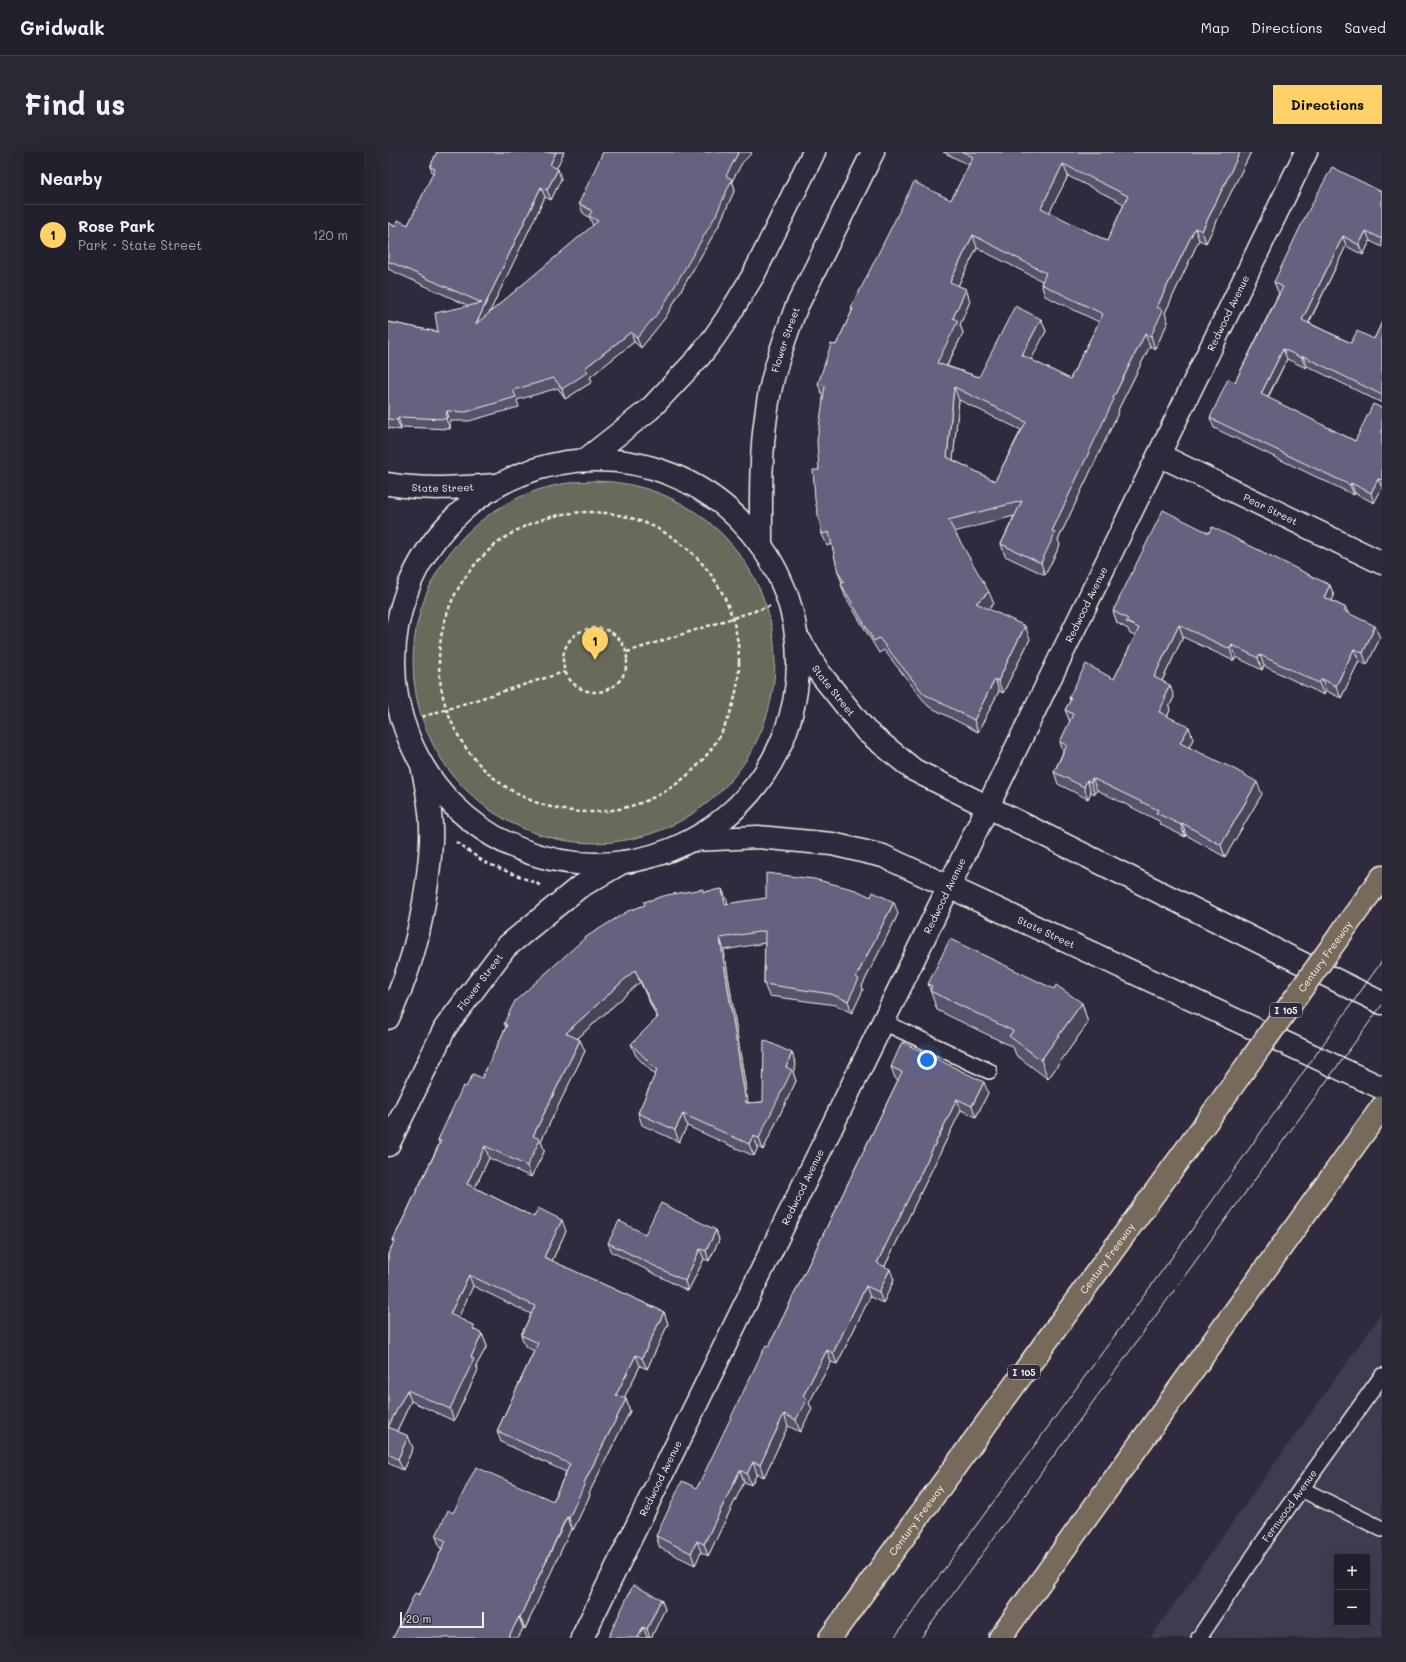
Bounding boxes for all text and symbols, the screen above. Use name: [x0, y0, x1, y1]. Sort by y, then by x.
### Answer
text: Gridwalk: [20, 15, 105, 40]
text: Map: [1201, 18, 1229, 37]
text: Directions: [1251, 18, 1322, 37]
text: Saved: [1344, 18, 1386, 37]
button: Directions: [1273, 85, 1382, 124]
text: Find us: [24, 86, 125, 122]
text: Nearby: [40, 167, 102, 189]
text: Rose Park: [78, 216, 155, 236]
text: 1: [50, 226, 56, 243]
text: 120 m: [312, 226, 348, 243]
text: Park · State Street: [78, 236, 202, 253]
street label: Redwood Avenue: [1203, 273, 1252, 353]
street label: Flower Street: [768, 305, 803, 374]
street label: State Street: [411, 480, 474, 495]
street label: Pear Street: [1241, 490, 1300, 528]
street label: Redwood Avenue: [1062, 564, 1110, 645]
pin: 1: [582, 627, 608, 660]
street label: State Street: [809, 662, 858, 719]
street label: Redwood Avenue: [920, 855, 969, 936]
street label: State Street: [1015, 913, 1077, 951]
street label: Century Freeway: [1295, 918, 1355, 995]
street label: Flower Street: [454, 950, 506, 1013]
road number: I 105: [1270, 1003, 1302, 1017]
your location: [917, 1050, 937, 1070]
street label: Redwood Avenue: [778, 1147, 827, 1227]
street label: Century Freeway: [1076, 1220, 1138, 1297]
road number: I 105: [1008, 1365, 1040, 1379]
street label: Redwood Avenue: [636, 1438, 685, 1518]
street label: Fernwood Avenue: [1258, 1467, 1320, 1545]
street label: Century Freeway: [885, 1482, 947, 1558]
map controls: [1334, 1554, 1370, 1626]
button: +: [1334, 1554, 1370, 1590]
button: −: [1334, 1590, 1370, 1626]
scale bar: [400, 1610, 484, 1629]
text: 20 m: [406, 1611, 431, 1626]

